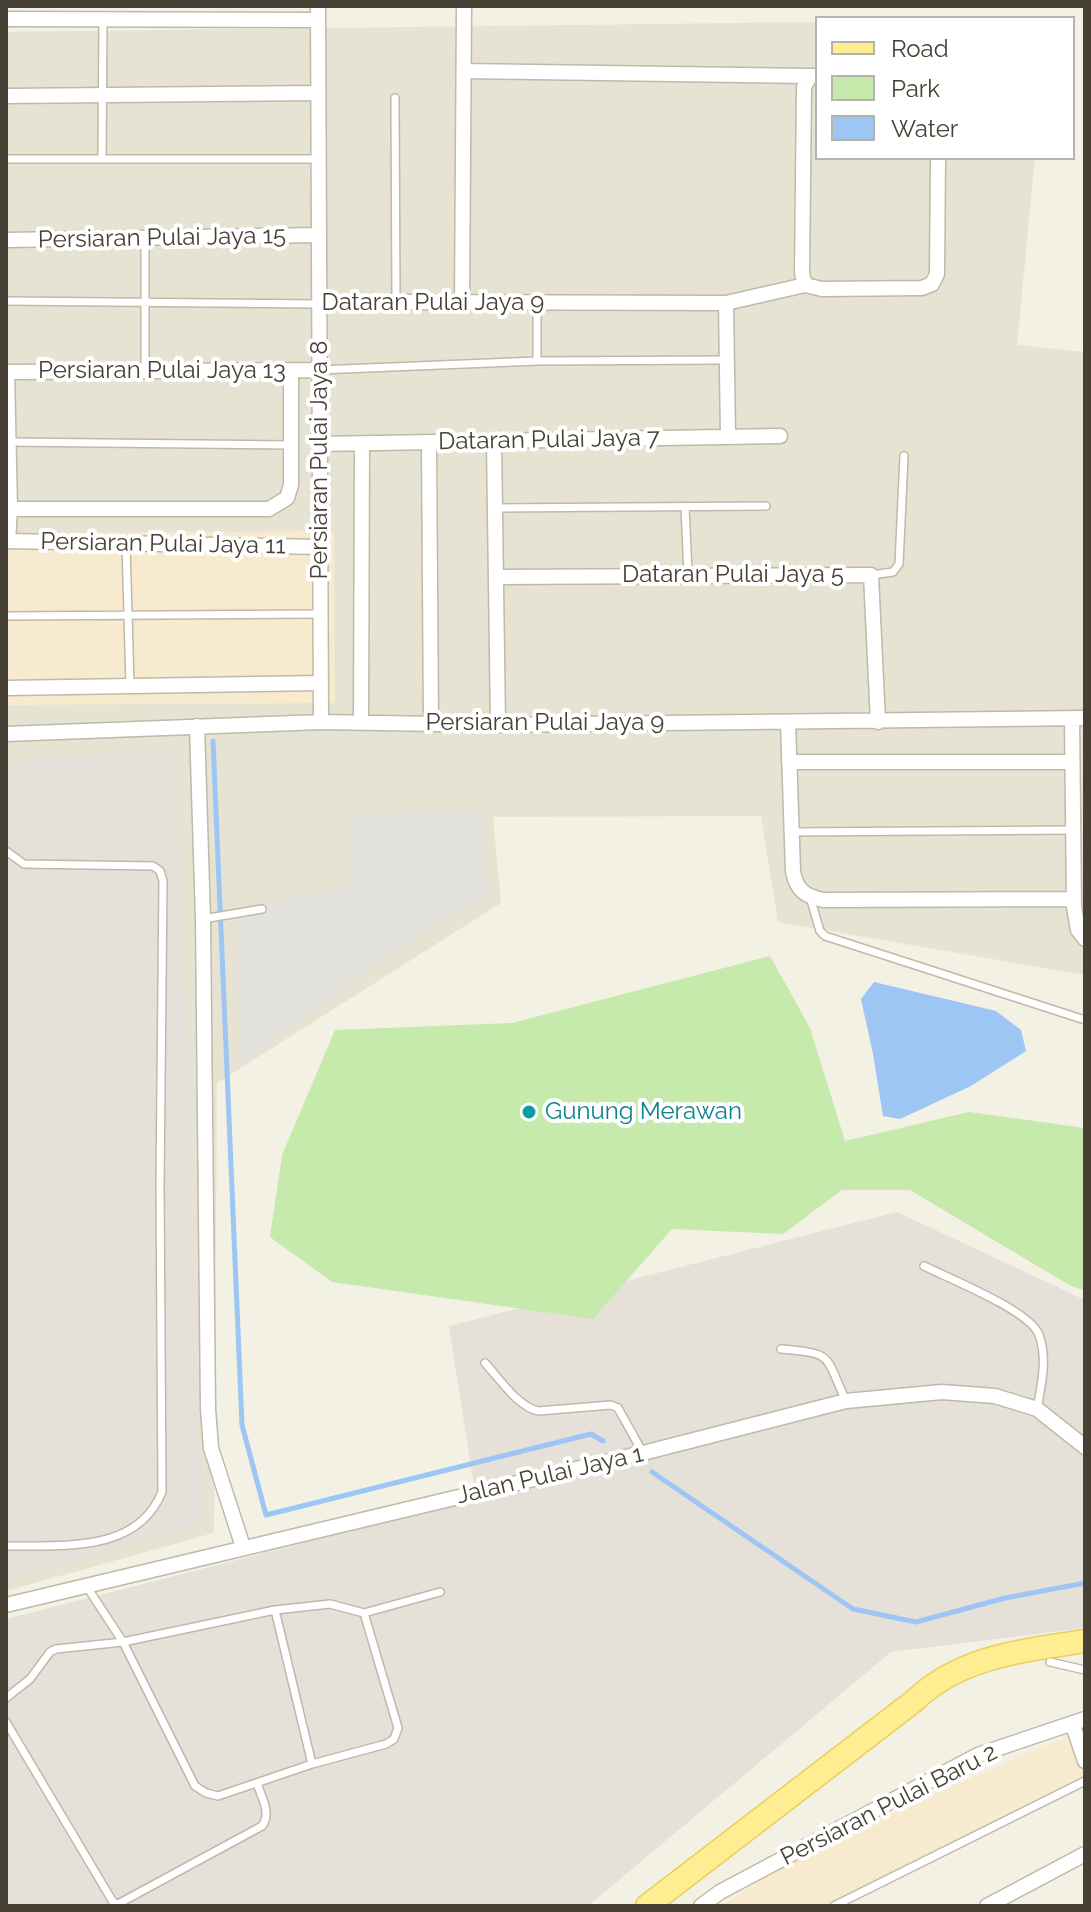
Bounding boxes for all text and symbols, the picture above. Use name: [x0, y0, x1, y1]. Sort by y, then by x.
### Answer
legend: [815, 16, 1075, 160]
text: Road: [891, 34, 949, 63]
text: Park: [891, 74, 940, 103]
text: Water: [891, 114, 958, 143]
street label: Persiaran Pulai Jaya 15: [38, 221, 286, 255]
street label: Dataran Pulai Jaya 9: [322, 289, 544, 317]
street label: Persiaran Pulai Jaya 8: [306, 341, 334, 579]
street label: Persiaran Pulai Jaya 13: [38, 357, 286, 385]
street label: Dataran Pulai Jaya 7: [438, 424, 660, 456]
street label: Persiaran Pulai Jaya 11: [40, 527, 286, 561]
street label: Dataran Pulai Jaya 5: [622, 561, 844, 589]
street label: Persiaran Pulai Jaya 9: [426, 709, 664, 737]
place label: Gunung Merawan: [545, 1098, 742, 1126]
marker: Gunung Merawan: [520, 1103, 538, 1121]
street label: Jalan Pulai Jaya 1: [454, 1440, 646, 1510]
street label: Persiaran Pulai Baru 2: [776, 1738, 1002, 1872]

